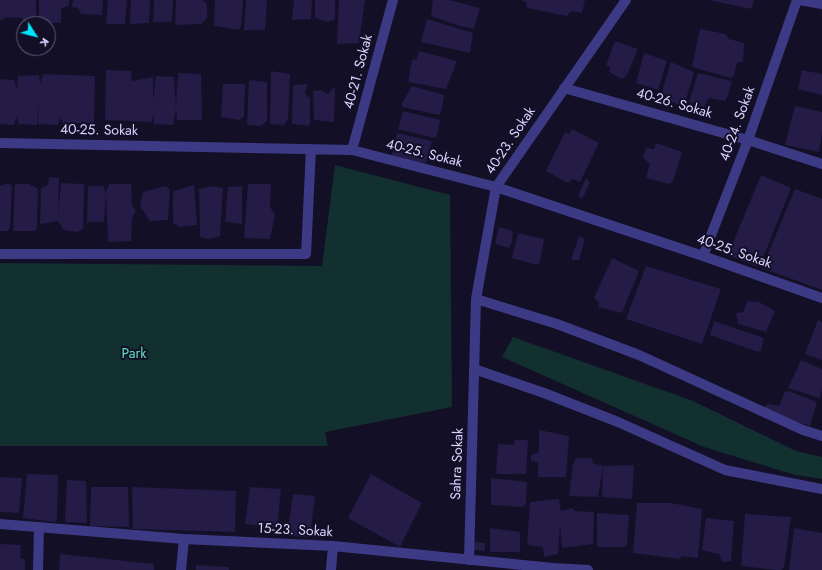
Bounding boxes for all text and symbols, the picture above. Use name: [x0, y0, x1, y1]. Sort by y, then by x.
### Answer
north arrow: [16, 16, 56, 56]
street label: 40-21. Sokak: [341, 33, 377, 111]
text: K: [36, 35, 54, 50]
street label: 40-24. Sokak: [717, 84, 759, 164]
street label: 40-26. Sokak: [634, 85, 714, 123]
street label: 40-23. Sokak: [482, 104, 540, 178]
street label: 40-25. Sokak: [60, 122, 138, 140]
street label: 40-25. Sokak: [384, 136, 464, 172]
street label: 40-25. Sokak: [694, 231, 774, 273]
park label: Park: [122, 347, 146, 363]
street label: Sahra Sokak: [448, 428, 468, 500]
street label: 15-23. Sokak: [257, 521, 333, 541]

